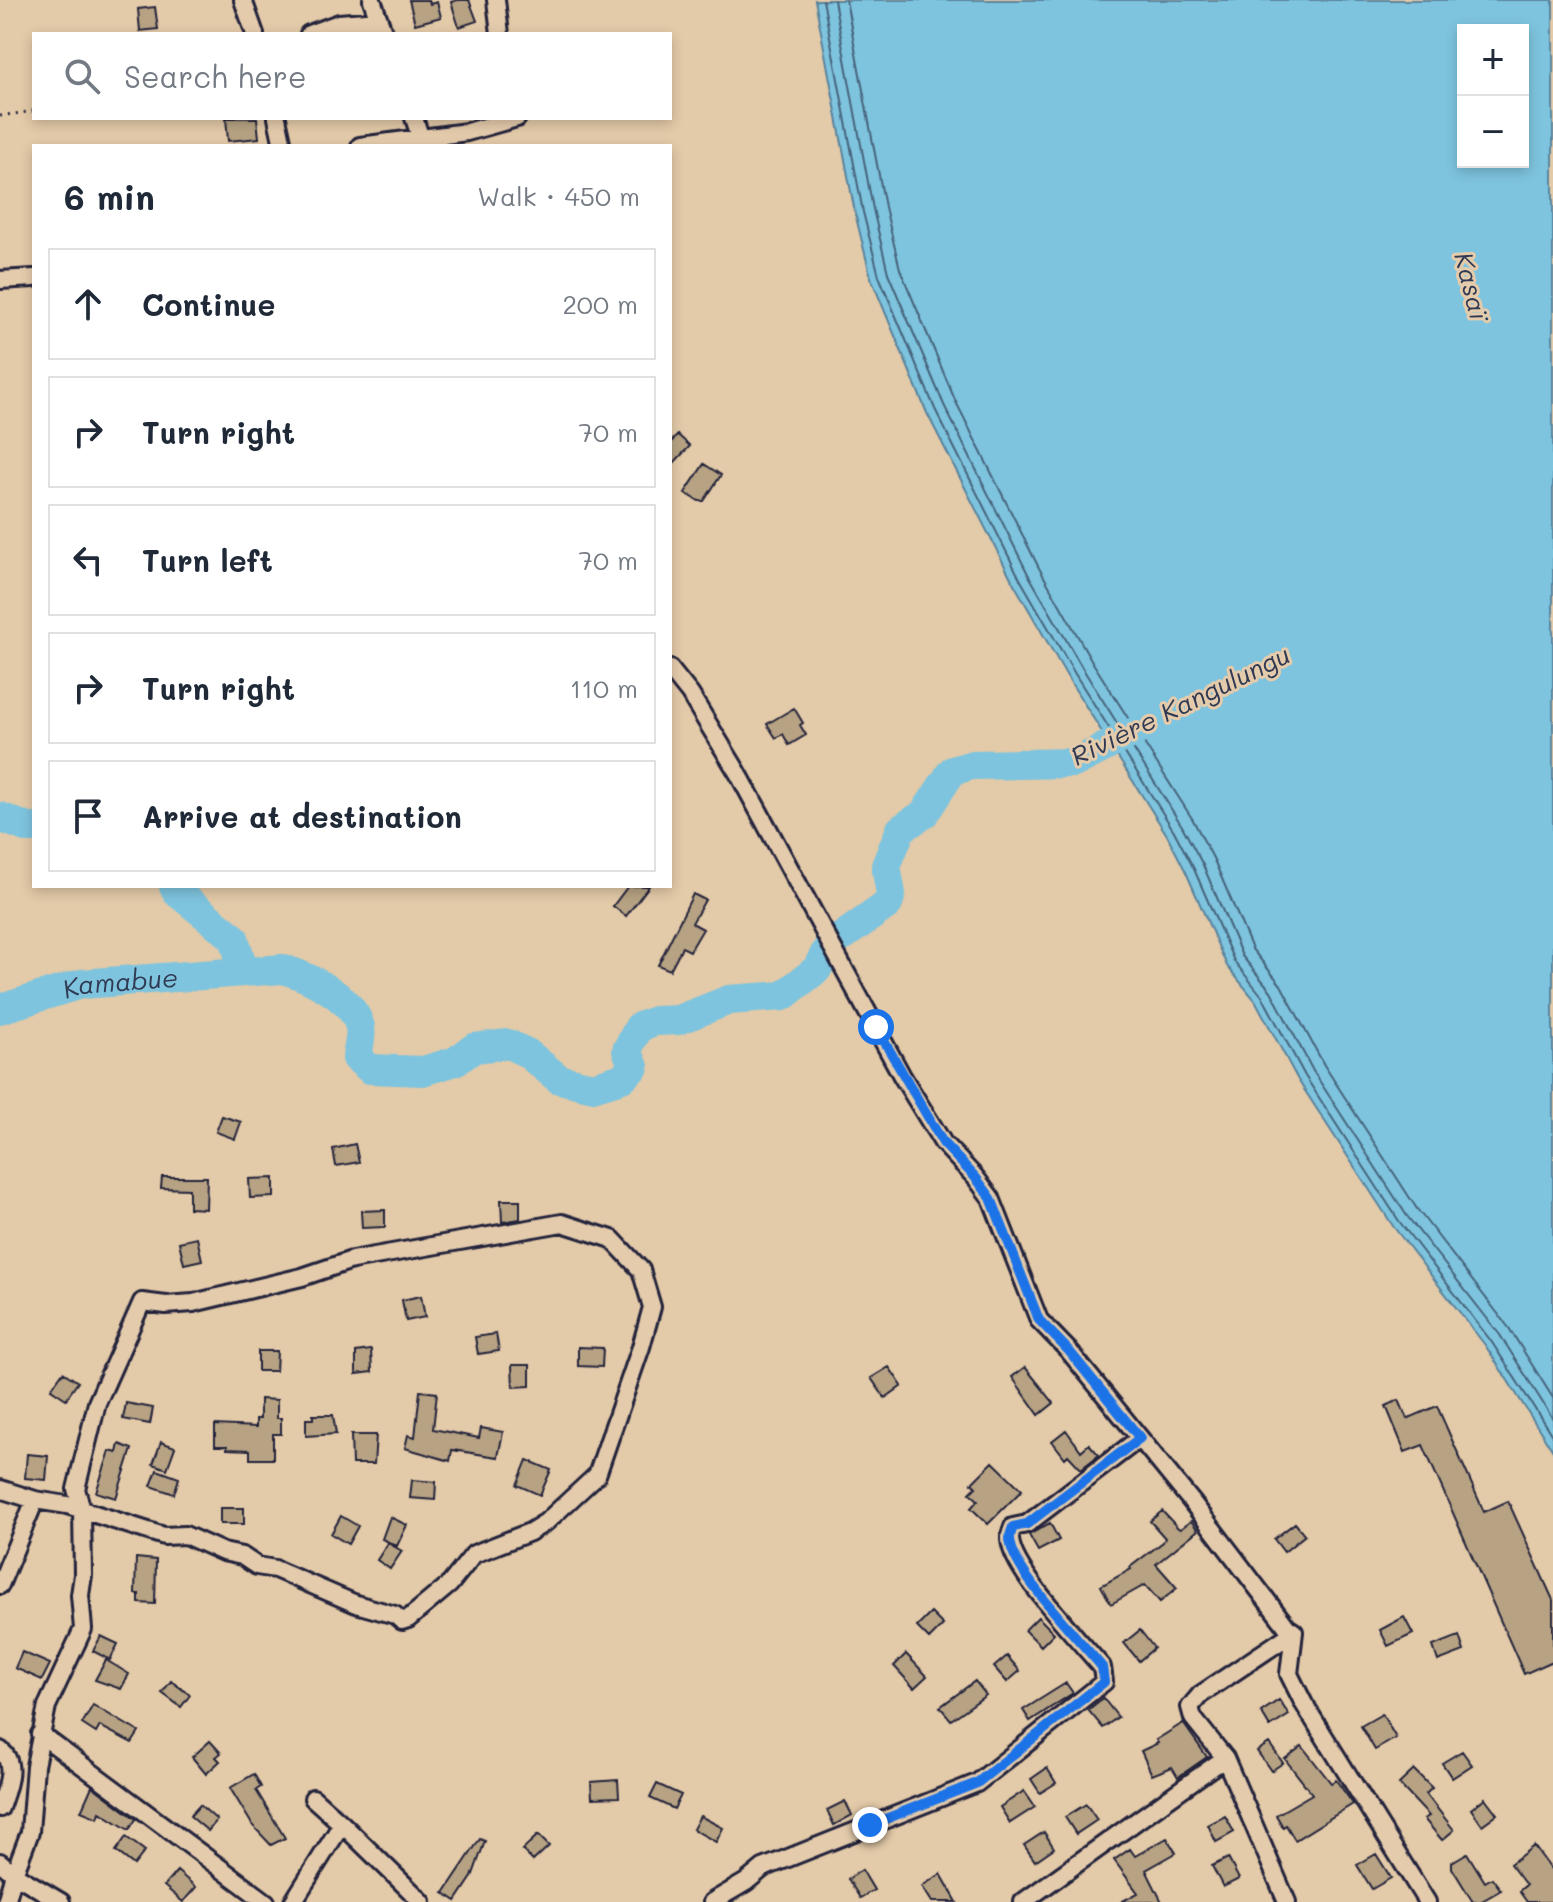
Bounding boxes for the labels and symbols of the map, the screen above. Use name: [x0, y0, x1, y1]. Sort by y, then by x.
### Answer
water label: Kasaï: [1447, 248, 1498, 326]
water label: Rivière Kangulungu: [1065, 637, 1295, 773]
water label: Kamabue: [58, 960, 179, 1006]
route start: [858, 1009, 894, 1045]
route end: [852, 1807, 888, 1843]

